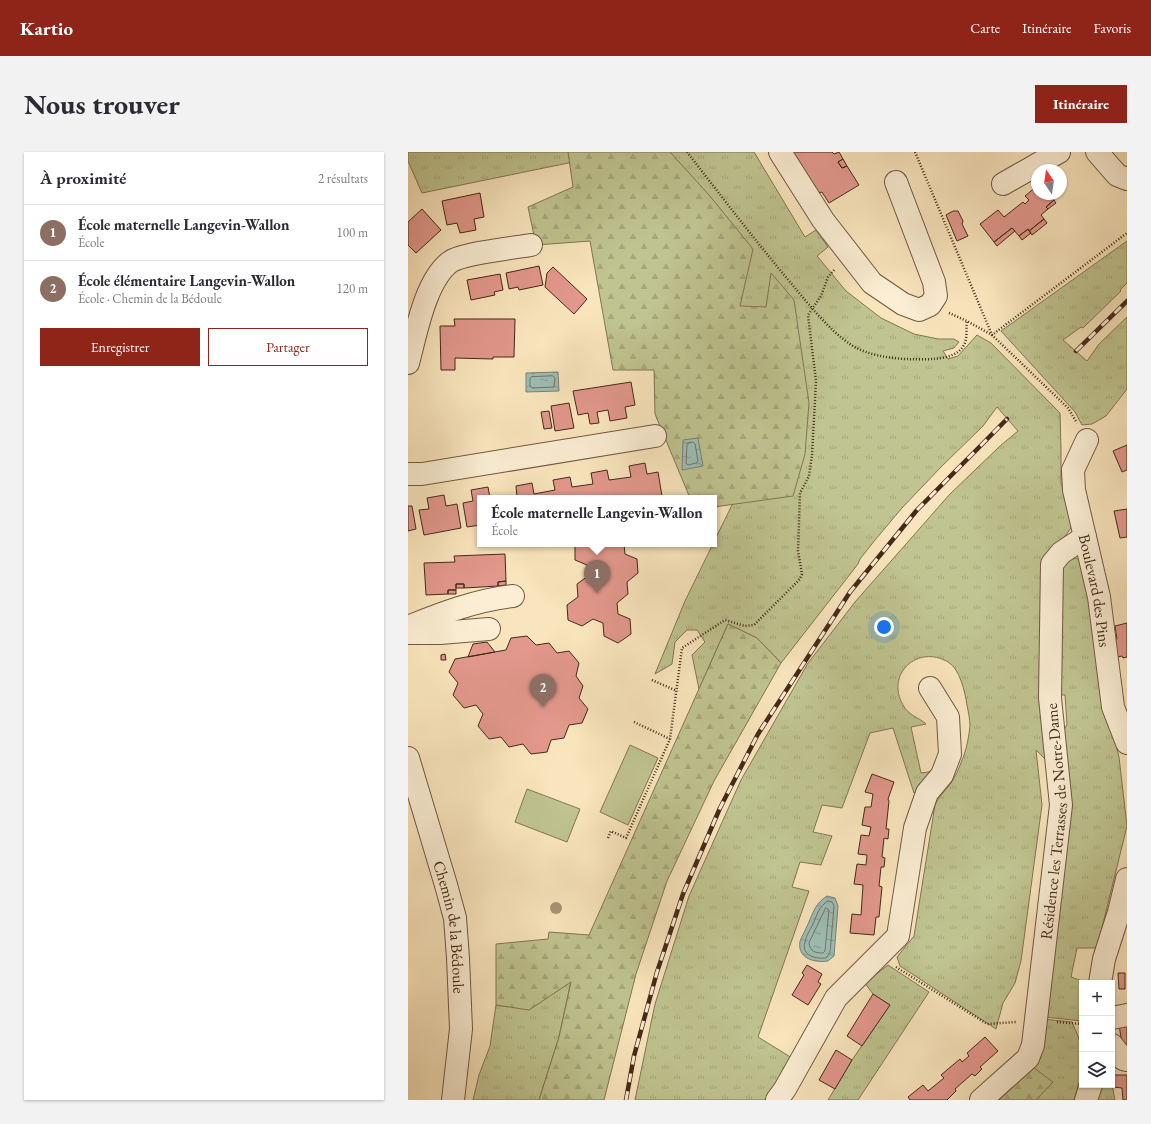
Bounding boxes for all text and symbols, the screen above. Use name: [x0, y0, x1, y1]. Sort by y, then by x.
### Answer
text: Kartio: [20, 16, 73, 41]
text: Carte: [970, 19, 1000, 37]
text: Itinéraire: [1022, 19, 1072, 37]
text: Favoris: [1094, 19, 1131, 37]
button: Itinéraire: [1035, 85, 1127, 123]
text: Nous trouver: [24, 86, 180, 122]
north arrow: [1031, 164, 1067, 200]
text: À proximité: [40, 167, 126, 189]
text: 2 résultats: [318, 170, 368, 187]
text: École maternelle Langevin-Wallon: [78, 215, 289, 234]
text: 1: [50, 224, 56, 241]
text: 100 m: [337, 224, 368, 241]
text: École: [78, 234, 104, 251]
text: École élémentaire Langevin-Wallon: [78, 271, 295, 290]
text: 2: [50, 280, 56, 297]
text: 120 m: [337, 280, 368, 297]
text: École · Chemin de la Bédoule: [78, 290, 222, 307]
button: Enregistrer: [40, 328, 200, 366]
button: Partager: [208, 328, 368, 366]
popup: [477, 495, 717, 547]
text: École maternelle Langevin-Wallon: [491, 503, 703, 522]
text: École: [491, 522, 518, 539]
street label: Boulevard des Pins: [1074, 532, 1116, 648]
pin: 1: [584, 560, 610, 593]
your location: [874, 617, 894, 637]
pin: 2: [530, 674, 556, 707]
street label: Résidence les Terrasses de Notre-Dame: [1035, 702, 1072, 941]
street label: Chemin de la Bédoule: [429, 858, 470, 994]
map controls: [1079, 980, 1115, 1088]
button: +: [1079, 980, 1115, 1016]
button: −: [1079, 1016, 1115, 1052]
button: layers: [1079, 1052, 1115, 1088]

